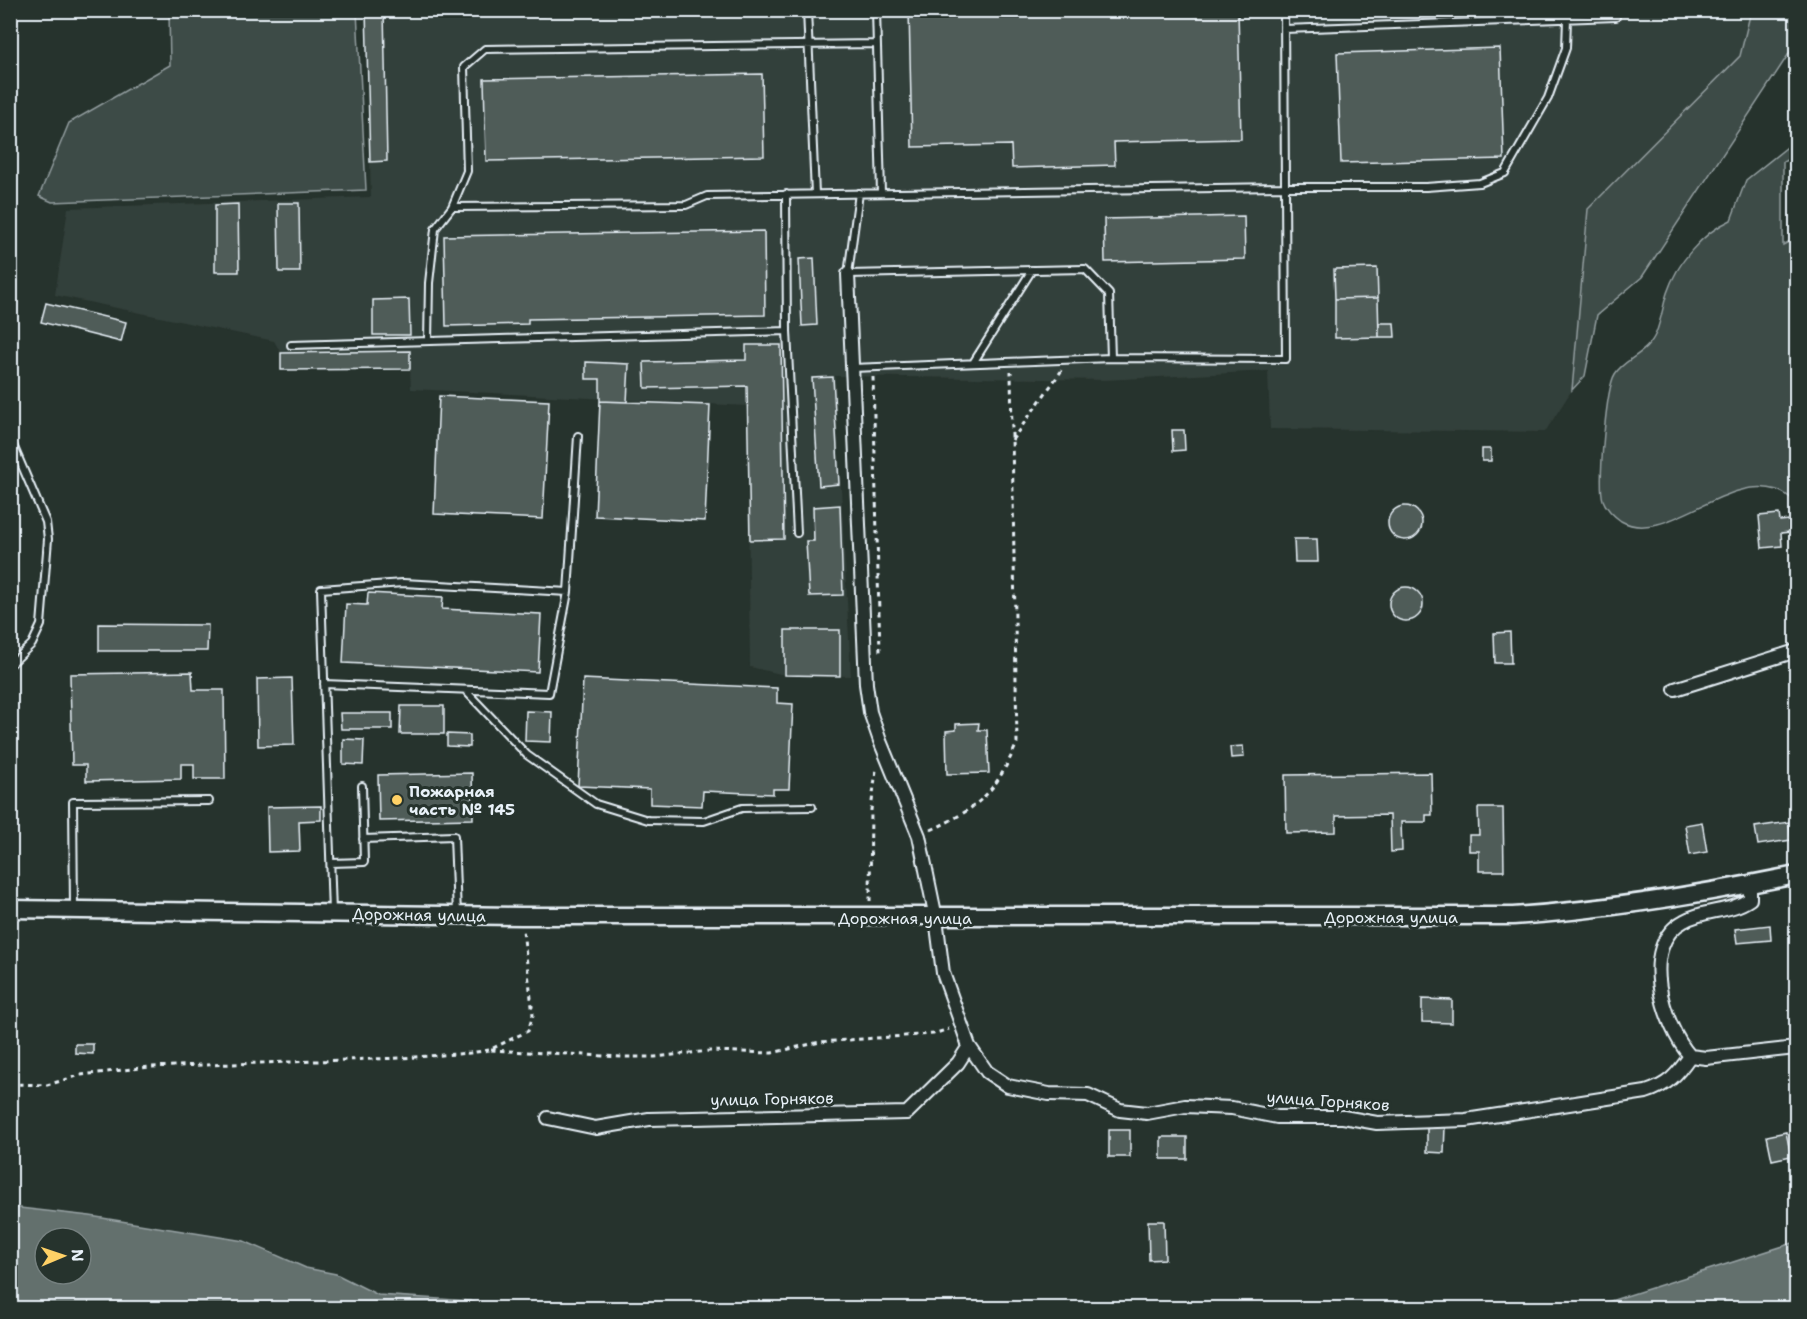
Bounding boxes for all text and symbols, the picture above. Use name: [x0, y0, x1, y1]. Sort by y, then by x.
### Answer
place label: Пожарная часть № 145: [409, 781, 515, 820]
marker: Пожарная часть № 145: [390, 793, 404, 807]
street label: Дорожная улица: [352, 903, 486, 927]
street label: Дорожная улица: [1324, 907, 1458, 928]
street label: Дорожная улица: [838, 908, 972, 929]
street label: улица Горняков: [1266, 1086, 1390, 1116]
street label: улица Горняков: [710, 1087, 834, 1111]
north arrow: [33, 1226, 93, 1286]
text: N: [67, 1249, 88, 1262]

